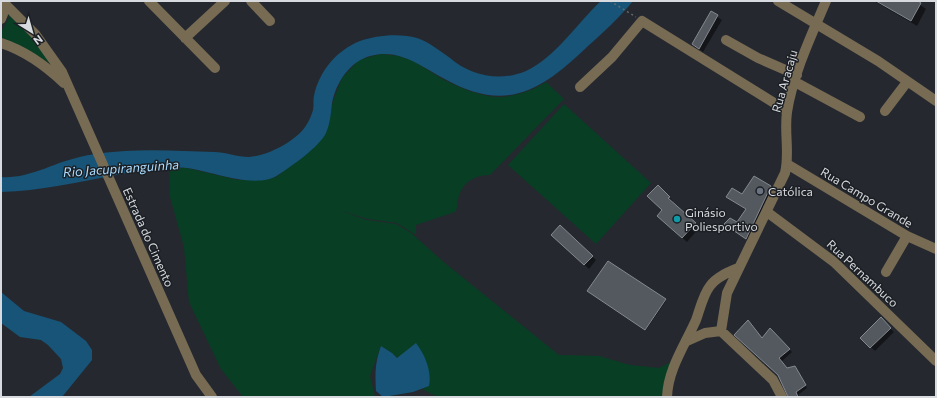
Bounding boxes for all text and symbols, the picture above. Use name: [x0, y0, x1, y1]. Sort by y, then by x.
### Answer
north arrow: [12, 12, 52, 52]
text: N: [31, 33, 46, 48]
street label: Rua Aracaju: [768, 48, 800, 114]
water label: Rio Jacupiranguinha: [62, 156, 180, 180]
street label: Rua Campo Grande: [819, 164, 915, 230]
place label: Católica: [768, 184, 813, 198]
street label: Estrada do Cimento: [121, 185, 177, 289]
marker: Católica: [755, 186, 765, 196]
place label: Ginásio Poliesportivo: [685, 205, 758, 233]
marker: Ginásio Poliesportivo: [672, 214, 682, 224]
street label: Rua Pernambuco: [824, 236, 902, 310]

